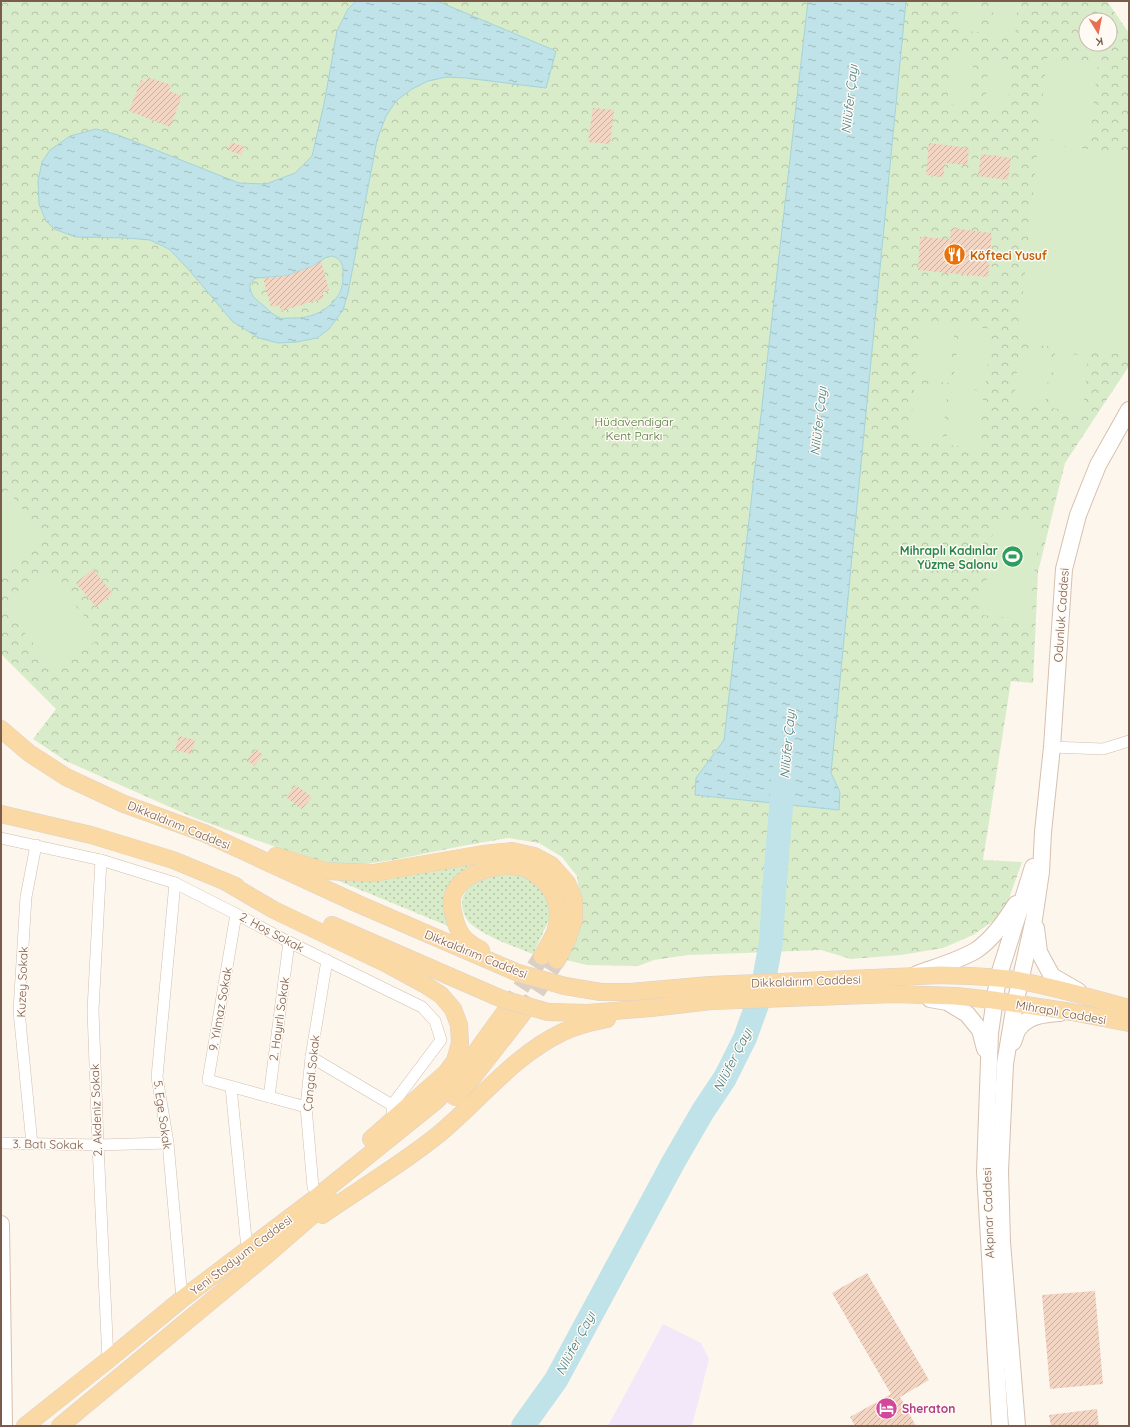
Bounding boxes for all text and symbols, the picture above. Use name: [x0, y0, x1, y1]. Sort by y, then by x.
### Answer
north arrow: [1078, 12, 1118, 52]
text: K: [1095, 34, 1105, 49]
water label: Nilüfer Çayı: [837, 63, 861, 134]
restaurant icon: Köfteci Yusuf: [941, 242, 967, 268]
place label: Köfteci Yusuf: [970, 248, 1048, 263]
water label: Nilüfer Çayı: [806, 385, 830, 456]
park label: Hüdavendigar Kent Parkı: [594, 414, 674, 443]
place label: Mihraplı Kadınlar Yüzme Salonu: [900, 543, 998, 572]
sports icon: Mihraplı Kadınlar Yüzme Salonu: [1000, 544, 1026, 570]
street label: Odunluk Caddesi: [1050, 567, 1072, 663]
water label: Nilüfer Çayı: [776, 708, 798, 779]
street label: Dikkaldırım Caddesi: [125, 797, 233, 853]
street label: 2. Hoş Sokak: [237, 909, 307, 955]
street label: Dikkaldırım Caddesi: [422, 926, 530, 982]
street label: Kuzey Sokak: [13, 946, 31, 1018]
street label: 9. Yılmaz Sokak: [205, 966, 235, 1052]
street label: Dikkaldırım Caddesi: [751, 972, 861, 990]
street label: 2. Hayırlı Sokak: [266, 976, 292, 1062]
street label: Mihraplı Caddesi: [1015, 997, 1107, 1027]
water label: Nilüfer Çayı: [709, 1024, 755, 1094]
street label: Çangal Sokak: [300, 1034, 322, 1112]
street label: 2. Akdeniz Sokak: [87, 1063, 105, 1157]
street label: 5. Ege Sokak: [151, 1079, 175, 1151]
street label: 3. Batı Sokak: [12, 1136, 84, 1152]
street label: Akpınar Caddesi: [979, 1167, 997, 1259]
street label: Yeni Stadyum Caddesi: [187, 1212, 295, 1298]
water label: Nilüfer Çayı: [552, 1308, 599, 1377]
hotel icon: Sheraton: [873, 1395, 899, 1421]
place label: Sheraton: [902, 1401, 955, 1416]

